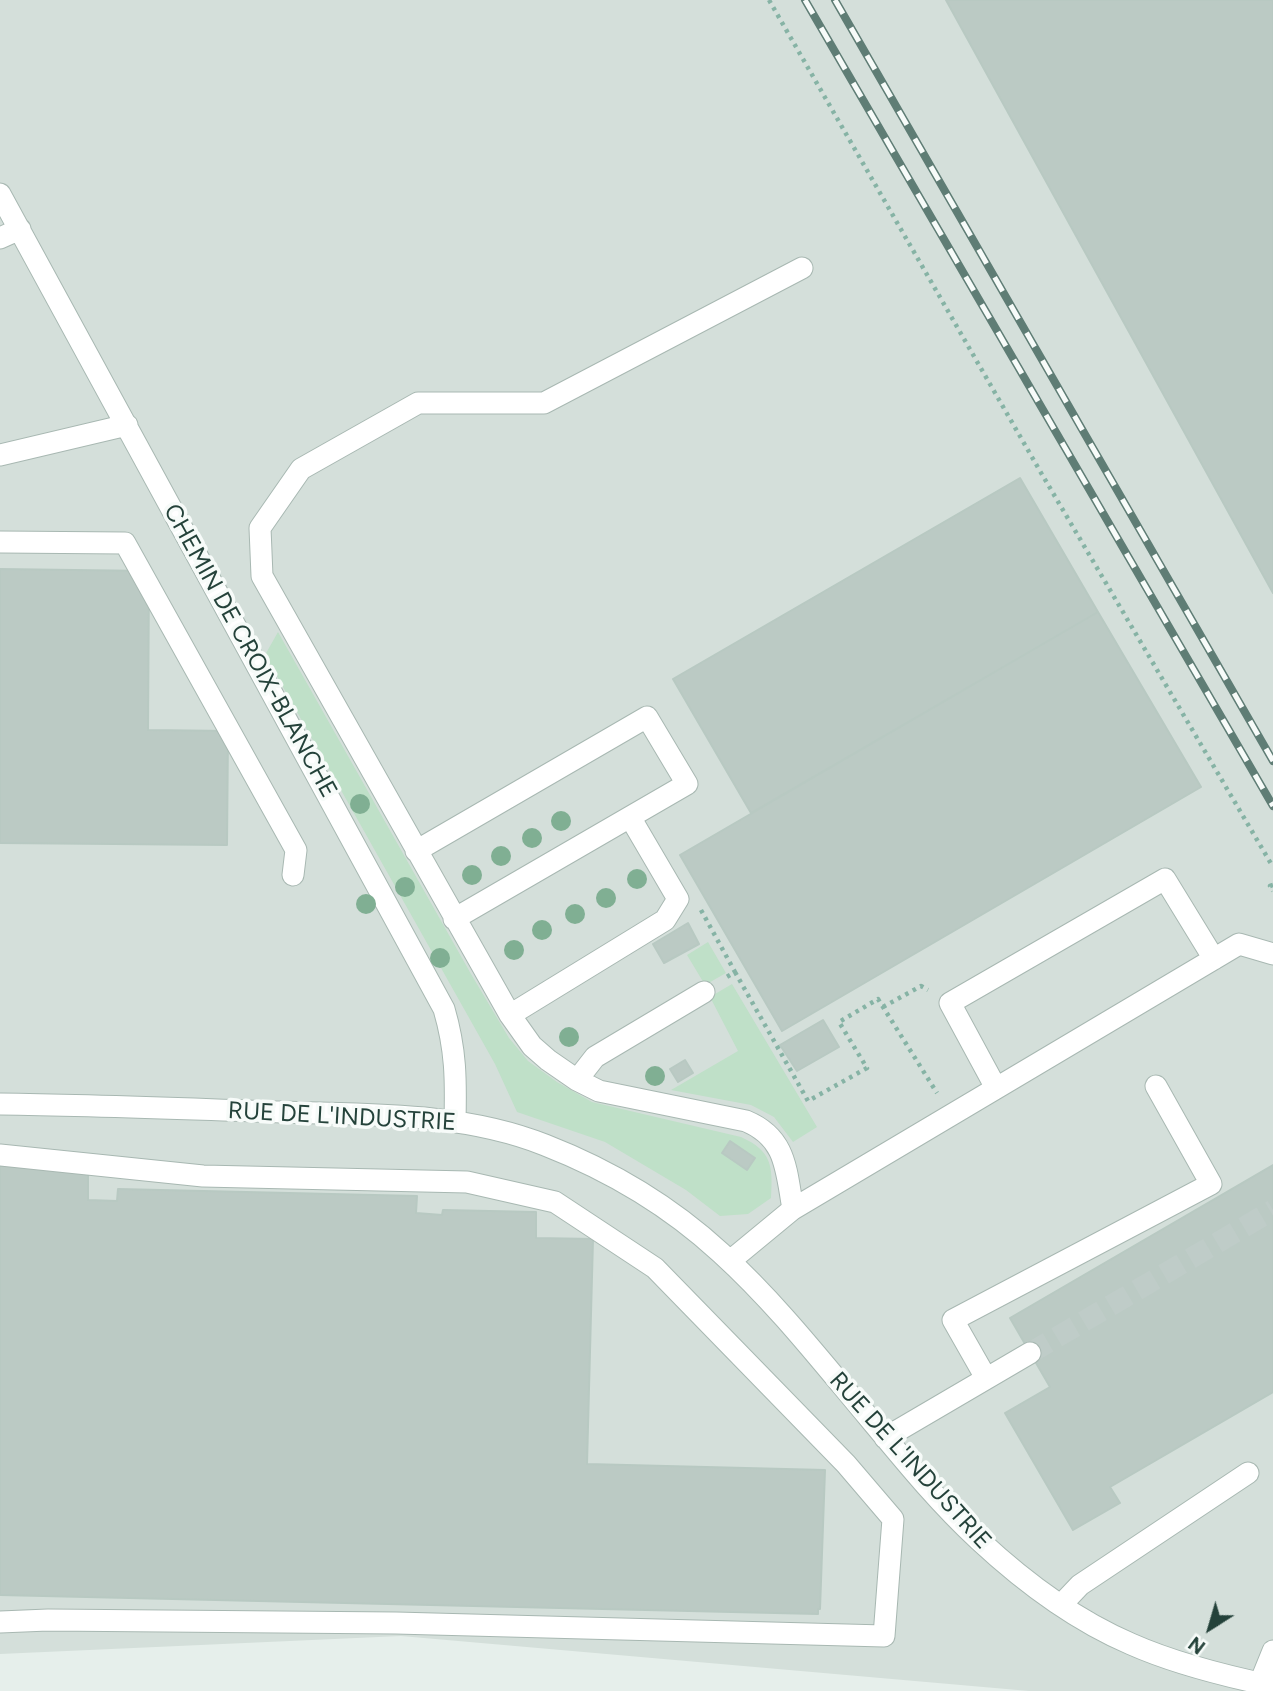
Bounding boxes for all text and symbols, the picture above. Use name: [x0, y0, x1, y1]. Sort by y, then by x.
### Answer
street label: CHEMIN DE CROIX-BLANCHE: [157, 499, 343, 803]
street label: RUE DE L'INDUSTRIE: [227, 1097, 457, 1137]
street label: RUE DE L'INDUSTRIE: [823, 1367, 997, 1555]
north arrow: [1175, 1593, 1245, 1663]
text: N: [1184, 1632, 1210, 1659]

